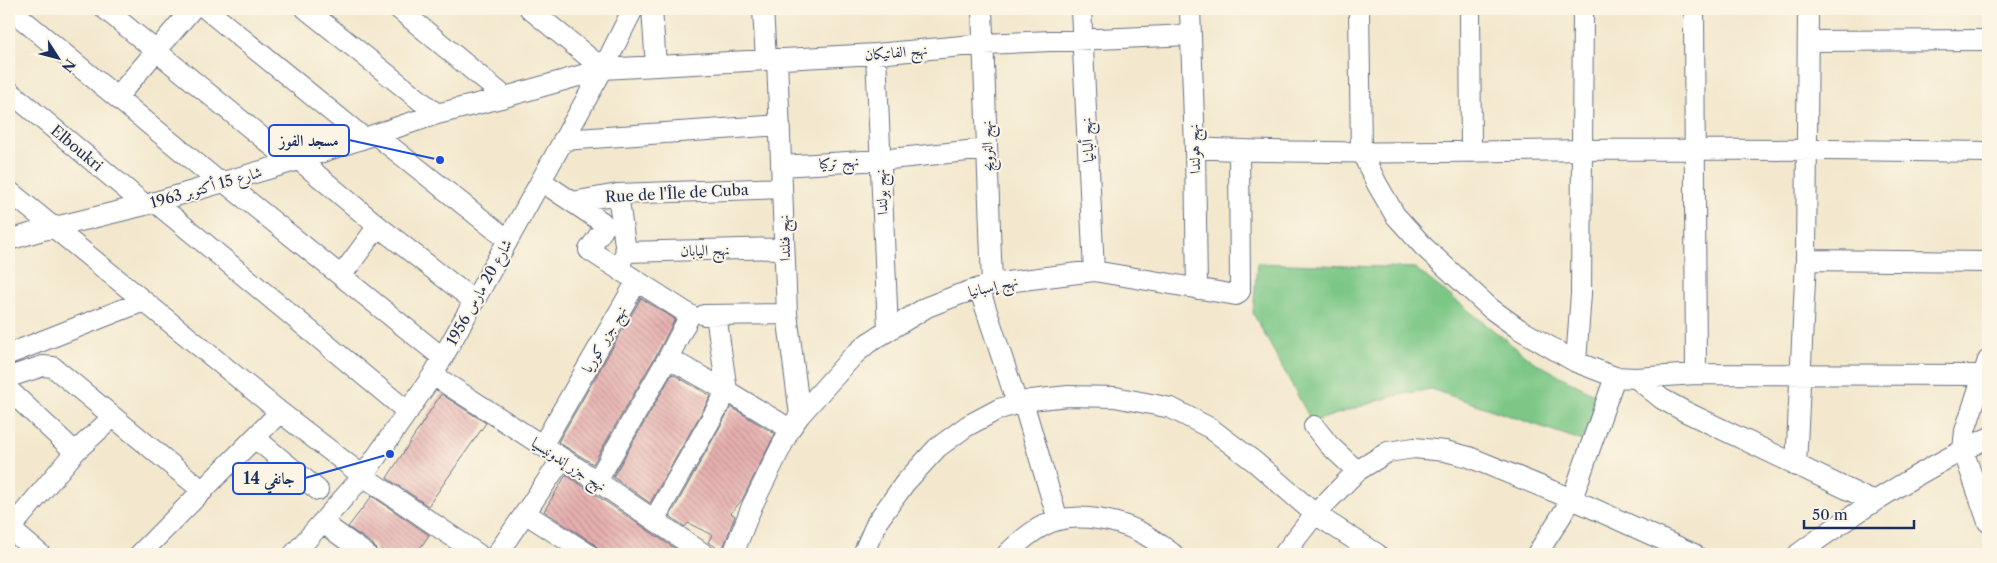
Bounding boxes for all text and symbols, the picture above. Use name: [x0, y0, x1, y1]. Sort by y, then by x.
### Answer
north arrow: [32, 32, 82, 82]
street label: نهج الفاتيكان: [864, 40, 929, 69]
text: N: [58, 55, 79, 76]
street label: نهج ألبانيا: [1075, 117, 1103, 163]
street label: نهج النرويج: [977, 120, 1002, 172]
street label: Elboukri: [47, 121, 107, 175]
street label: نهج هولندا: [1184, 123, 1209, 174]
callout: مسجد الفوز: [269, 125, 349, 156]
text: مسجد الفوز: [277, 130, 339, 151]
street label: نهج تركيا: [818, 151, 860, 178]
street label: شارع 15 أكتوبر 1963: [148, 161, 265, 216]
street label: نهج بولندا: [870, 168, 897, 216]
street label: Rue de l'Île de Cuba: [605, 180, 749, 206]
street label: نهج فنلندا: [774, 214, 799, 262]
street label: شارع 20 مارس 1956: [442, 236, 519, 350]
street label: نهج اليابان: [680, 240, 730, 265]
street label: نهج إسبانيا: [966, 271, 1021, 306]
street label: نهج جزر كوريا: [577, 302, 635, 378]
street label: نهج جزر إندونيسيا: [525, 433, 610, 499]
callout: 14 جانفي: [233, 463, 305, 494]
text: 14 جانفي: [243, 468, 295, 494]
scale bar: [1804, 498, 1914, 530]
text: 50 m: [1812, 505, 1848, 524]

